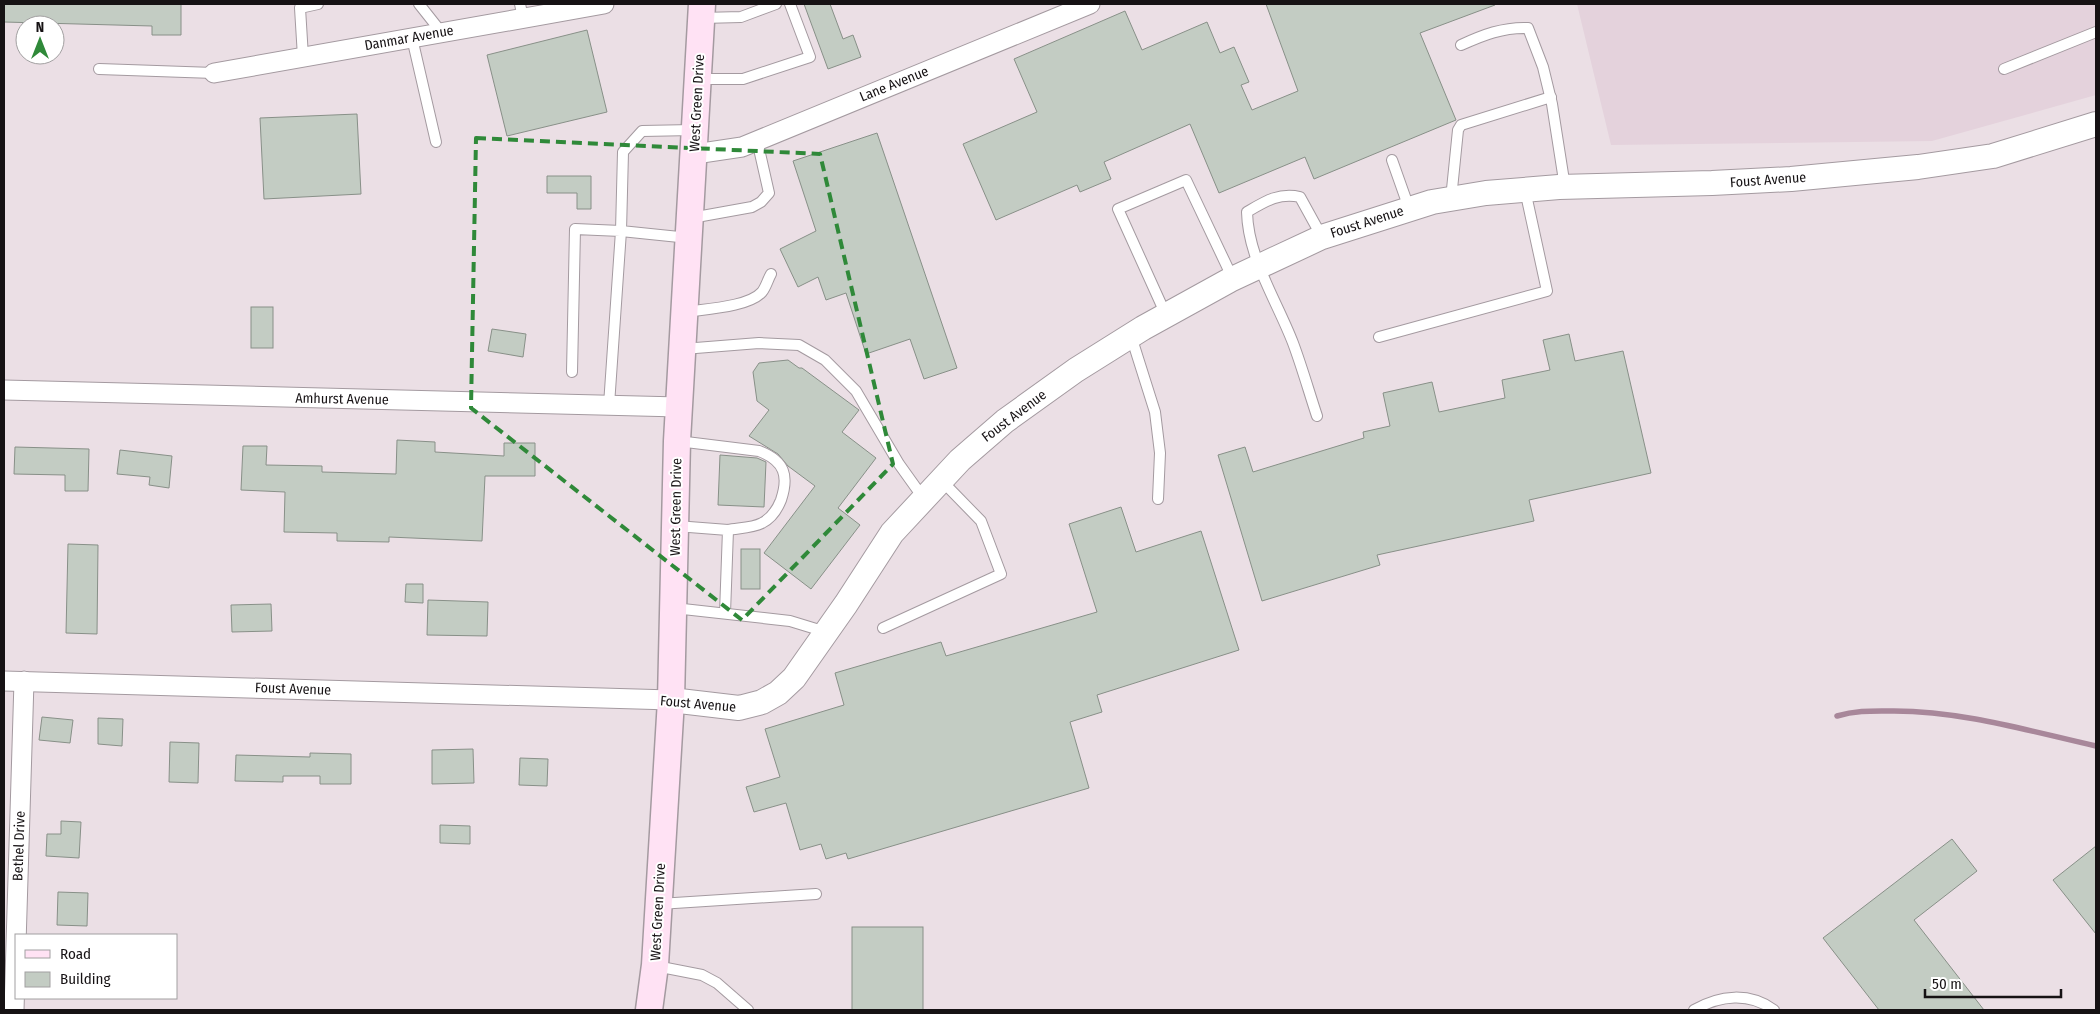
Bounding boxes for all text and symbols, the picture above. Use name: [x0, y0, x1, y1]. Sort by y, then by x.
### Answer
north arrow: [15, 15, 65, 65]
text: N: [36, 19, 44, 36]
street label: Danmar Avenue: [363, 22, 455, 54]
street label: West Green Drive: [686, 54, 708, 152]
street label: Lane Avenue: [857, 62, 931, 105]
street label: Foust Avenue: [1729, 169, 1807, 191]
street label: Foust Avenue: [1328, 202, 1406, 242]
street label: Foust Avenue: [978, 386, 1050, 446]
street label: Amhurst Avenue: [295, 390, 389, 408]
street label: West Green Drive: [667, 458, 685, 556]
street label: Foust Avenue: [255, 679, 331, 699]
street label: Foust Avenue: [659, 692, 737, 716]
street label: Bethel Drive: [9, 811, 29, 881]
street label: West Green Drive: [647, 863, 669, 961]
legend: [15, 934, 178, 999]
text: Road: [60, 945, 91, 963]
scale bar: [1925, 966, 2061, 998]
text: Building: [60, 970, 111, 988]
text: 50 m: [1932, 975, 1962, 993]

